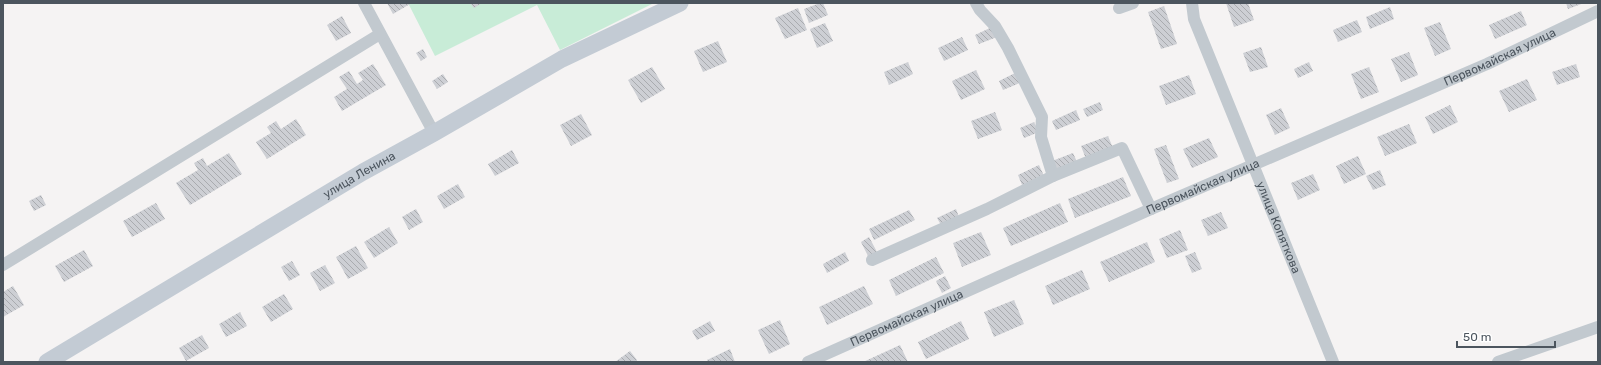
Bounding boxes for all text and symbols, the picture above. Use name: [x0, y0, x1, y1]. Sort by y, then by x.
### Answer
street label: Первомайская улица: [1442, 25, 1558, 89]
street label: улица Ленина: [321, 149, 398, 201]
street label: Первомайская улица: [1144, 156, 1262, 217]
street label: улица Копяткова: [1254, 179, 1303, 275]
street label: Первомайская улица: [848, 287, 965, 349]
scale bar: [1457, 323, 1555, 349]
text: 50 m: [1463, 330, 1491, 344]

